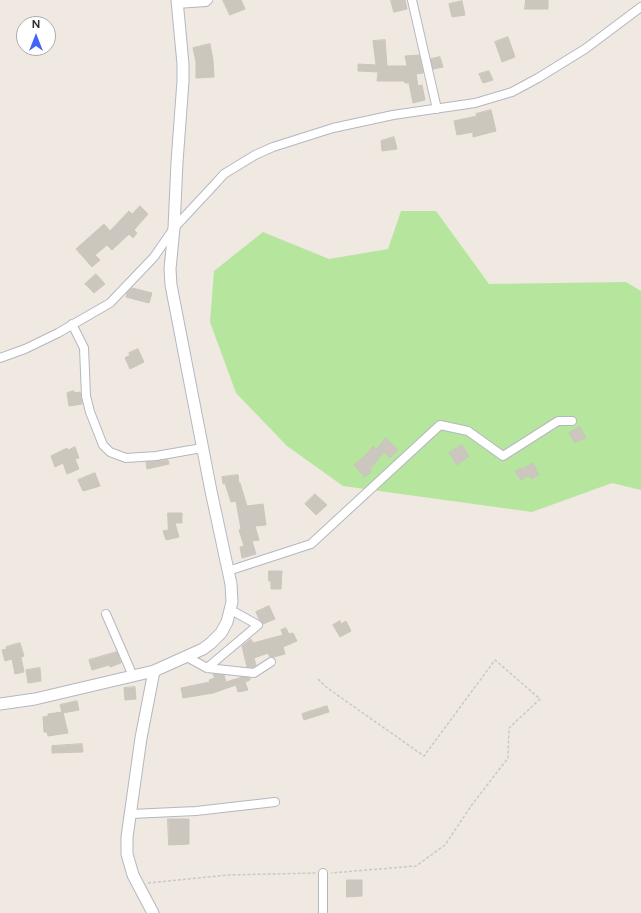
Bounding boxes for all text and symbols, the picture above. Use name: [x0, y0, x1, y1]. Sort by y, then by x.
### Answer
north arrow: [16, 16, 56, 56]
text: N: [32, 18, 40, 31]

